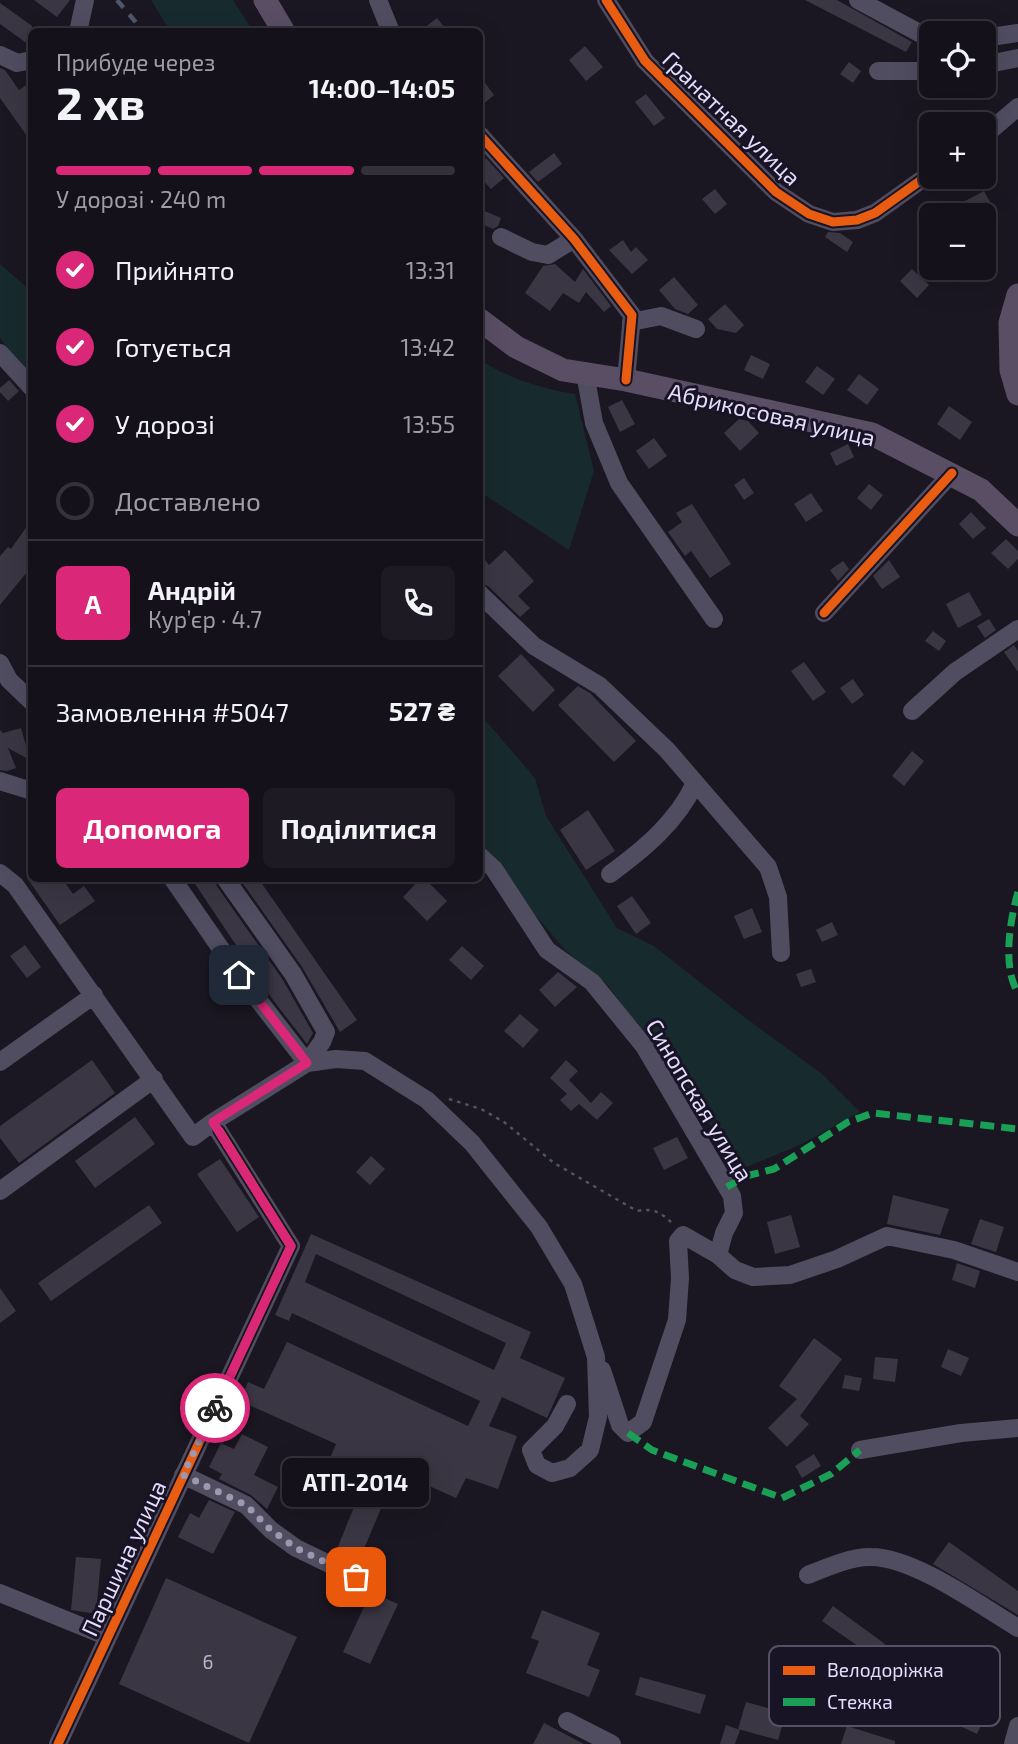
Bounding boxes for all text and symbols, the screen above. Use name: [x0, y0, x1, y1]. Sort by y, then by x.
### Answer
map controls: [919, 21, 996, 280]
button: locate: [919, 21, 996, 98]
street label: Гранатная улица: [656, 45, 807, 192]
text: Прибуде через: [56, 48, 216, 76]
text: 14:00–14:05: [309, 72, 455, 103]
text: 2 хв: [56, 74, 145, 129]
button: +: [919, 112, 996, 189]
text: У дорозі · 240 m: [56, 185, 226, 213]
button: −: [919, 203, 996, 280]
icon: check: [56, 251, 94, 289]
text: Прийнято: [115, 254, 235, 285]
text: 13:31: [406, 256, 455, 284]
icon: check: [56, 328, 94, 366]
text: Готується: [115, 331, 232, 362]
text: 13:42: [401, 333, 455, 361]
street label: Абрикосовая улица: [666, 377, 878, 452]
icon: check: [56, 405, 94, 443]
text: У дорозі: [115, 408, 215, 439]
text: 13:55: [403, 410, 455, 438]
text: Доставлено: [115, 485, 261, 516]
button: phone: [381, 566, 455, 640]
text: Андрій: [148, 574, 236, 605]
text: А: [85, 588, 101, 619]
text: Кур’єр · 4.7: [148, 605, 262, 633]
text: 527 ₴: [389, 695, 455, 726]
text: Замовлення #5047: [56, 696, 289, 727]
button: Допомога: [56, 788, 249, 868]
button: Поділитися: [263, 788, 455, 868]
pin: [209, 945, 269, 1005]
icon: home: [220, 956, 258, 994]
street label: Синопская улица: [640, 1014, 760, 1187]
courier: [180, 1373, 250, 1443]
icon: bike: [196, 1389, 234, 1427]
callout: АТП-2014: [282, 1458, 430, 1507]
text: АТП-2014: [303, 1468, 408, 1496]
street label: Паршина улица: [75, 1476, 172, 1641]
pin: [326, 1547, 386, 1607]
icon: bag: [337, 1558, 375, 1596]
legend: [769, 1646, 1000, 1726]
house number: 6: [203, 1650, 213, 1673]
text: Велодоріжка: [827, 1658, 944, 1681]
text: Стежка: [827, 1690, 893, 1713]

